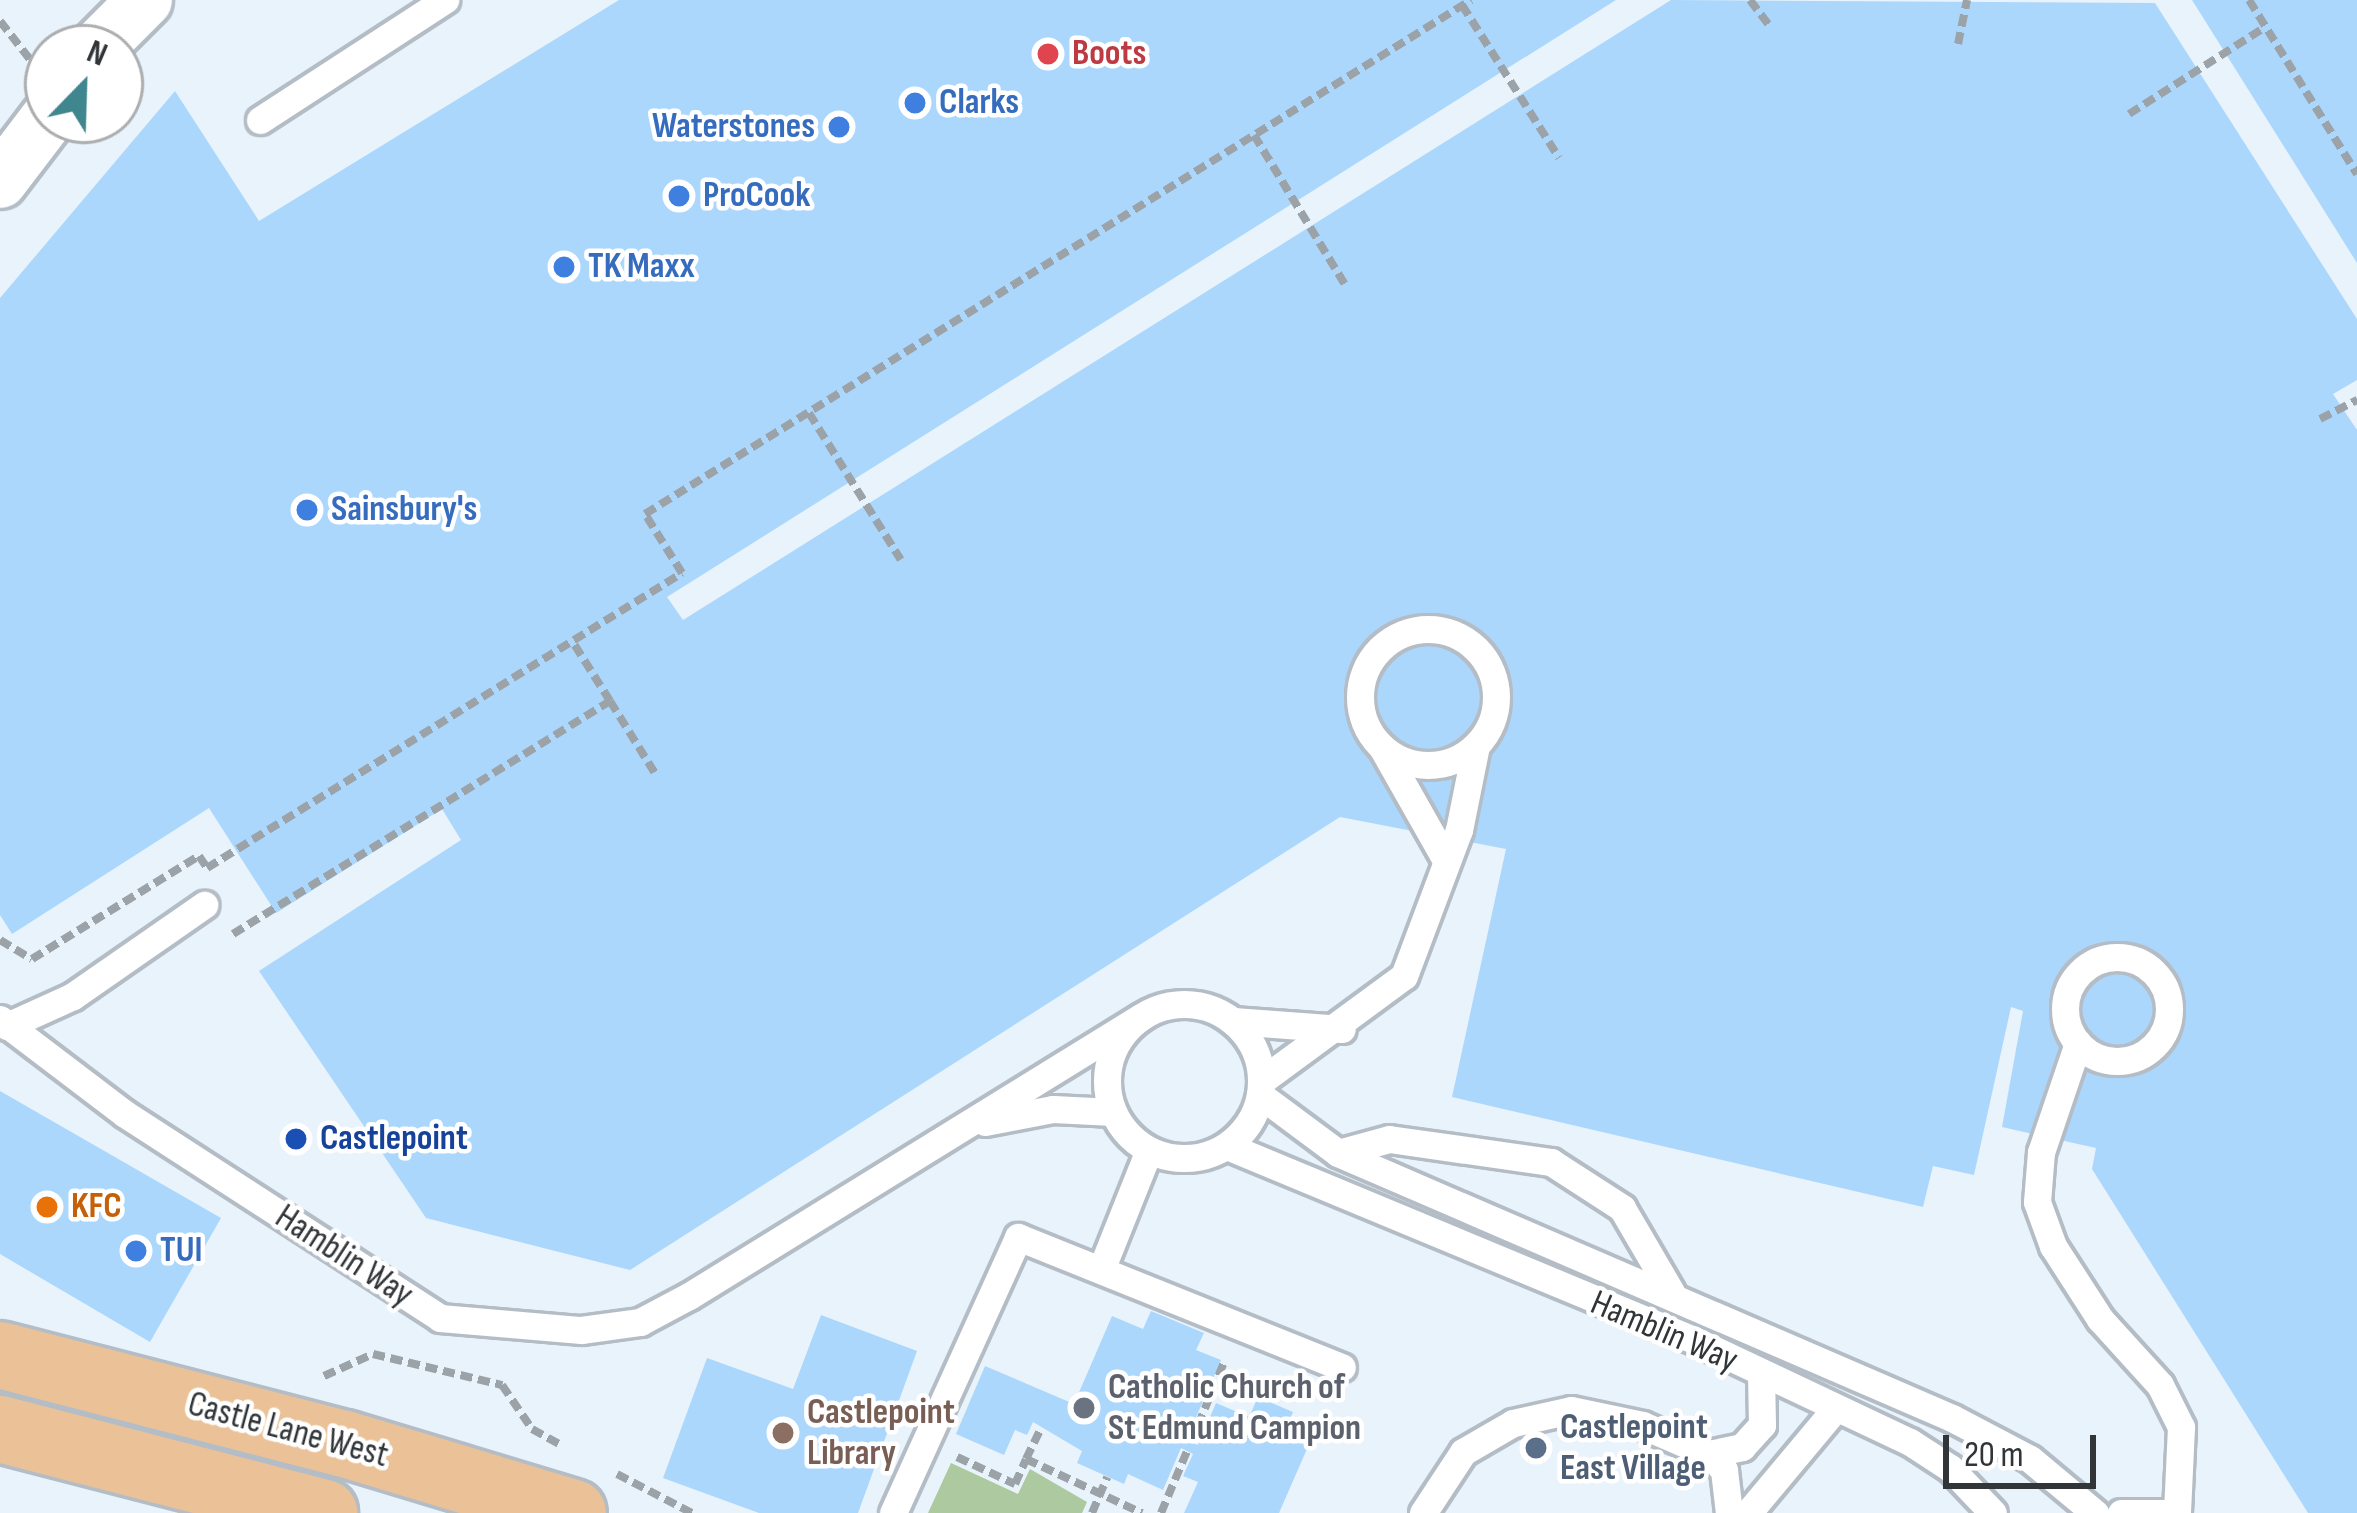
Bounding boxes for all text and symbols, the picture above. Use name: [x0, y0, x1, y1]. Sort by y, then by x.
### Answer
north arrow: [24, 24, 144, 144]
text: N: [81, 32, 113, 75]
place label: Boots: [1072, 32, 1146, 76]
marker: Boots: [1035, 41, 1061, 67]
place label: Clarks: [939, 81, 1019, 125]
marker: Clarks: [902, 90, 928, 116]
place label: Waterstones: [652, 105, 815, 149]
marker: Waterstones: [826, 114, 852, 140]
place label: ProCook: [703, 174, 810, 218]
marker: ProCook: [666, 183, 692, 209]
place label: TK Maxx: [588, 245, 695, 289]
marker: TK Maxx: [551, 254, 577, 280]
place label: Sainsbury's: [331, 488, 477, 532]
marker: Sainsbury's: [294, 497, 320, 523]
place label: Castlepoint: [320, 1117, 468, 1161]
marker: Castlepoint: [283, 1126, 309, 1152]
place label: KFC: [71, 1185, 122, 1229]
marker: KFC: [34, 1194, 60, 1220]
street label: Hamblin Way: [267, 1196, 421, 1316]
place label: TUI: [160, 1229, 202, 1273]
marker: TUI: [123, 1238, 149, 1264]
street label: Hamblin Way: [1584, 1282, 1744, 1382]
place label: Catholic Church of St Edmund Campion: [1108, 1365, 1361, 1450]
street label: Castle Lane West: [183, 1383, 393, 1477]
place label: Castlepoint Library: [807, 1390, 955, 1475]
marker: Catholic Church of St Edmund Campion: [1071, 1395, 1097, 1421]
place label: Castlepoint East Village: [1560, 1405, 1708, 1490]
scale bar: [1949, 1411, 2102, 1485]
marker: Castlepoint Library: [770, 1420, 796, 1446]
text: 20 m: [1964, 1434, 2024, 1477]
marker: Castlepoint East Village: [1523, 1435, 1549, 1461]

